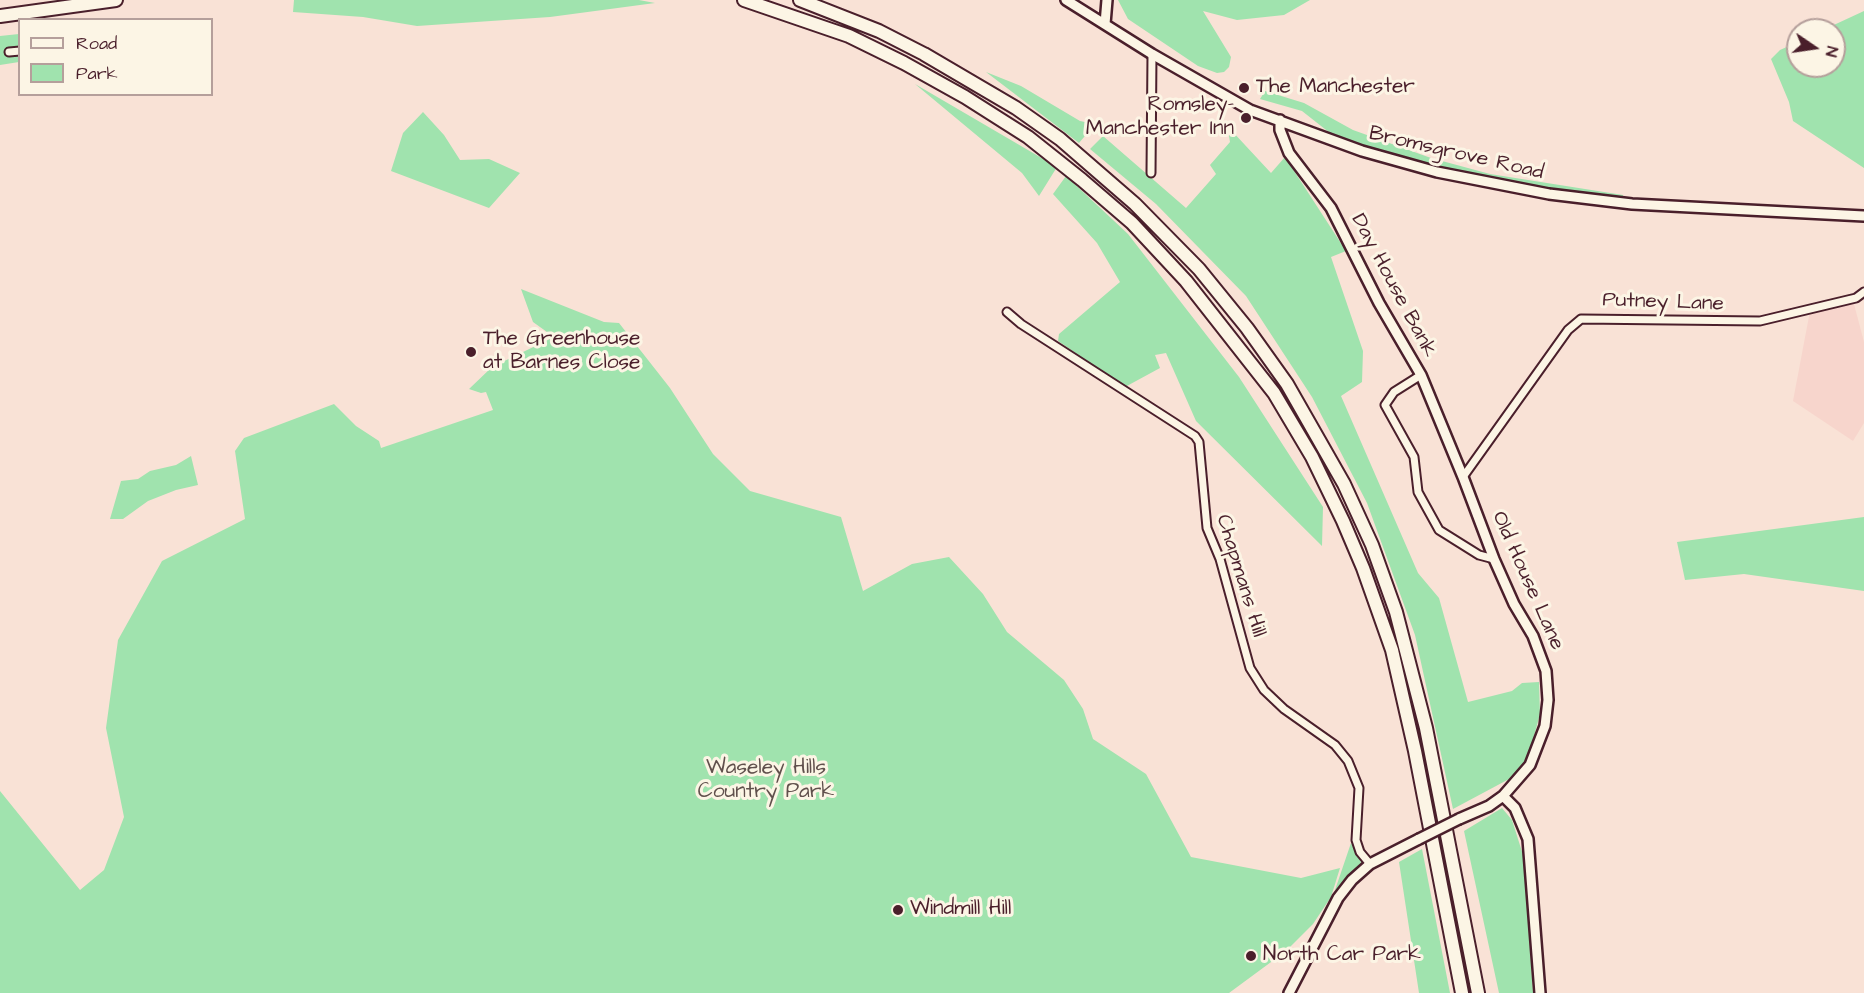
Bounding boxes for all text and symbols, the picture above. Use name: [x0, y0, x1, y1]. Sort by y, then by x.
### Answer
legend: [18, 18, 213, 96]
north arrow: [1786, 18, 1846, 78]
text: Road: [76, 31, 117, 56]
text: N: [1820, 44, 1843, 59]
text: Park: [76, 61, 118, 86]
place label: The Manchester: [1256, 75, 1415, 101]
marker: The Manchester: [1237, 81, 1251, 95]
place label: Romsley- Manchester Inn: [1086, 93, 1234, 143]
marker: Romsley- Manchester Inn: [1239, 111, 1253, 125]
street label: Bromsgrove Road: [1366, 122, 1546, 186]
street label: Day House Bank: [1345, 210, 1441, 362]
street label: Putney Lane: [1602, 288, 1724, 318]
place label: The Greenhouse at Barnes Close: [483, 327, 640, 377]
marker: The Greenhouse at Barnes Close: [464, 345, 478, 359]
street label: Old House Lane: [1485, 508, 1569, 654]
street label: Chapmans Hill: [1209, 512, 1271, 640]
park label: Waseley Hills Country Park: [698, 756, 834, 806]
place label: Windmill Hill: [910, 897, 1011, 923]
marker: Windmill Hill: [891, 903, 905, 917]
place label: North Car Park: [1263, 943, 1421, 969]
marker: North Car Park: [1244, 949, 1258, 963]

